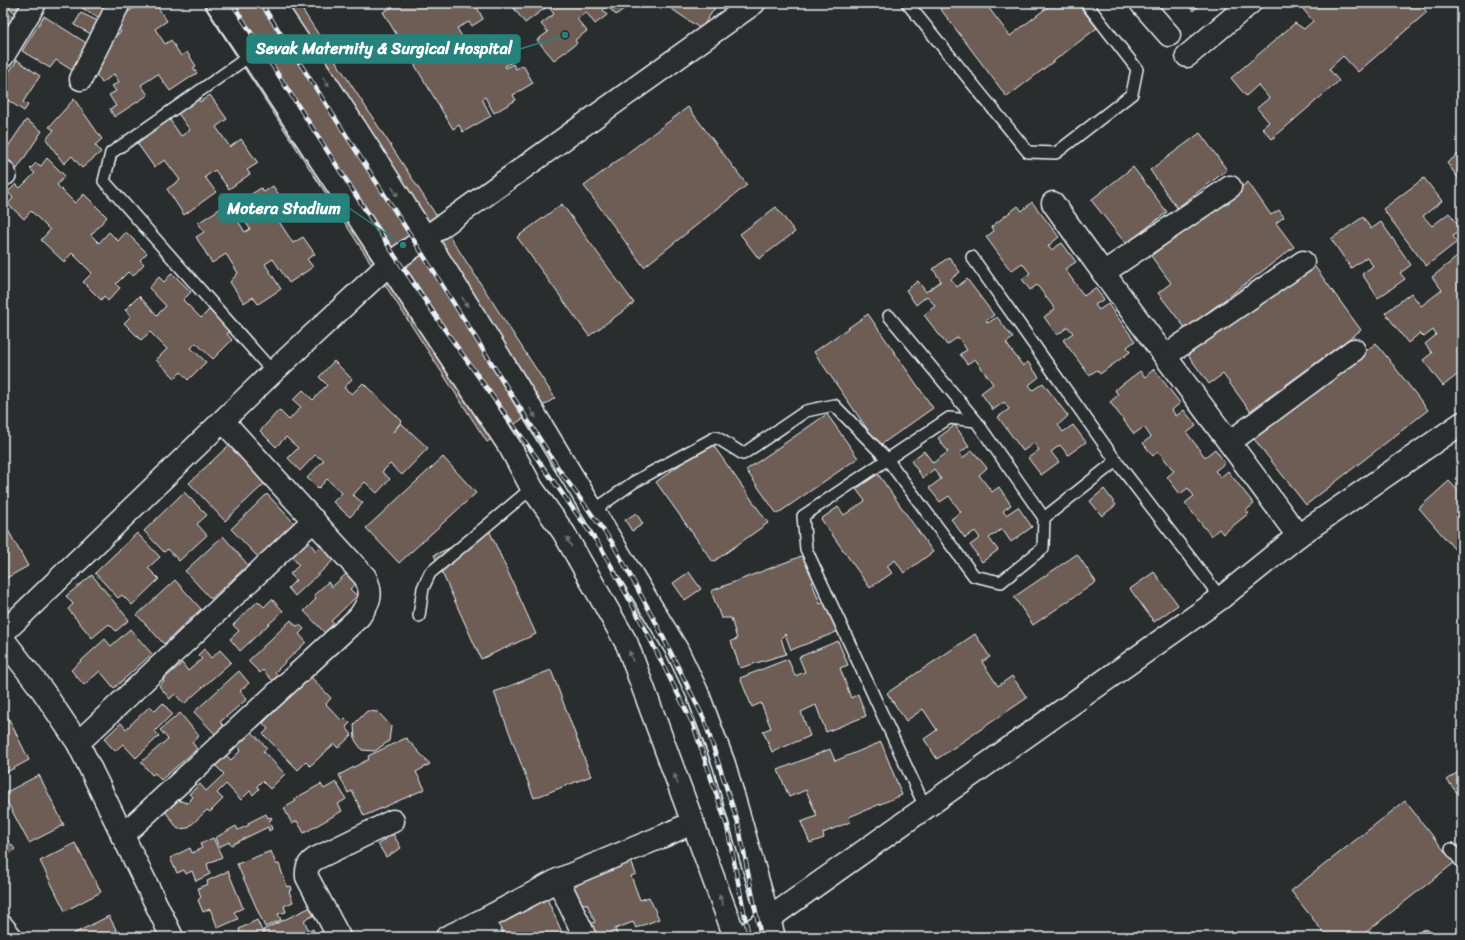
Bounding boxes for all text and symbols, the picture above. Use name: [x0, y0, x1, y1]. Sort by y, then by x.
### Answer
text: Sevak Maternity & Surgical Hospital: [255, 34, 514, 63]
callout: Sevak Maternity & Surgical Hospital: [247, 35, 520, 63]
one-way arrow: [322, 76, 329, 88]
one-way arrow: [392, 186, 399, 198]
callout: Motera Stadium: [219, 194, 349, 222]
text: Motera Stadium: [226, 194, 341, 223]
one-way arrow: [461, 296, 468, 308]
one-way arrow: [529, 407, 536, 419]
one-way arrow: [566, 536, 573, 548]
one-way arrow: [628, 650, 634, 662]
one-way arrow: [672, 772, 678, 784]
one-way arrow: [718, 894, 724, 906]

